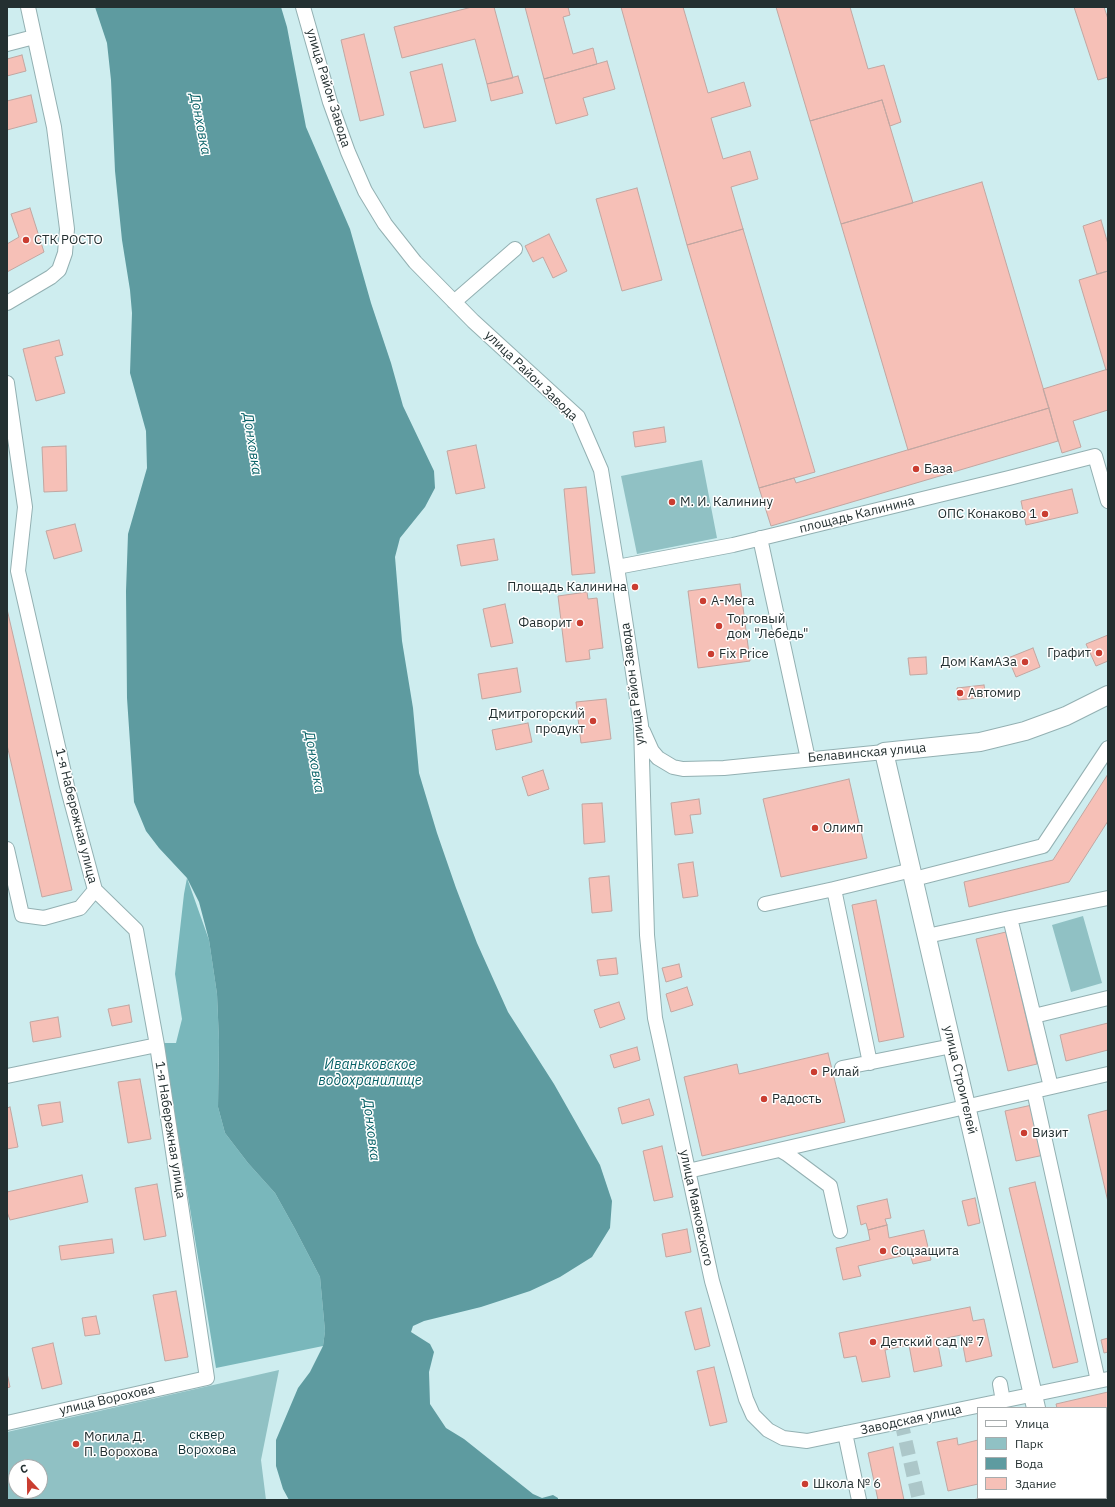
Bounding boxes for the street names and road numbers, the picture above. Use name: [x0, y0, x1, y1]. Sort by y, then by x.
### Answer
street label: улица Район Завода: [303, 27, 353, 149]
street label: улица Район Завода: [481, 328, 581, 424]
street label: площадь Калинина: [798, 493, 916, 537]
street label: улица Район Завода: [618, 622, 648, 746]
street label: Белавинская улица: [807, 740, 927, 766]
street label: 1-я Набережная улица: [52, 747, 100, 885]
street label: улица Строителей: [940, 1024, 980, 1136]
street label: 1-я Набережная улица: [151, 1060, 189, 1200]
street label: улица Маяковского: [676, 1148, 716, 1268]
street label: улица Ворохова: [58, 1381, 156, 1419]
street label: Заводская улица: [859, 1402, 963, 1438]

